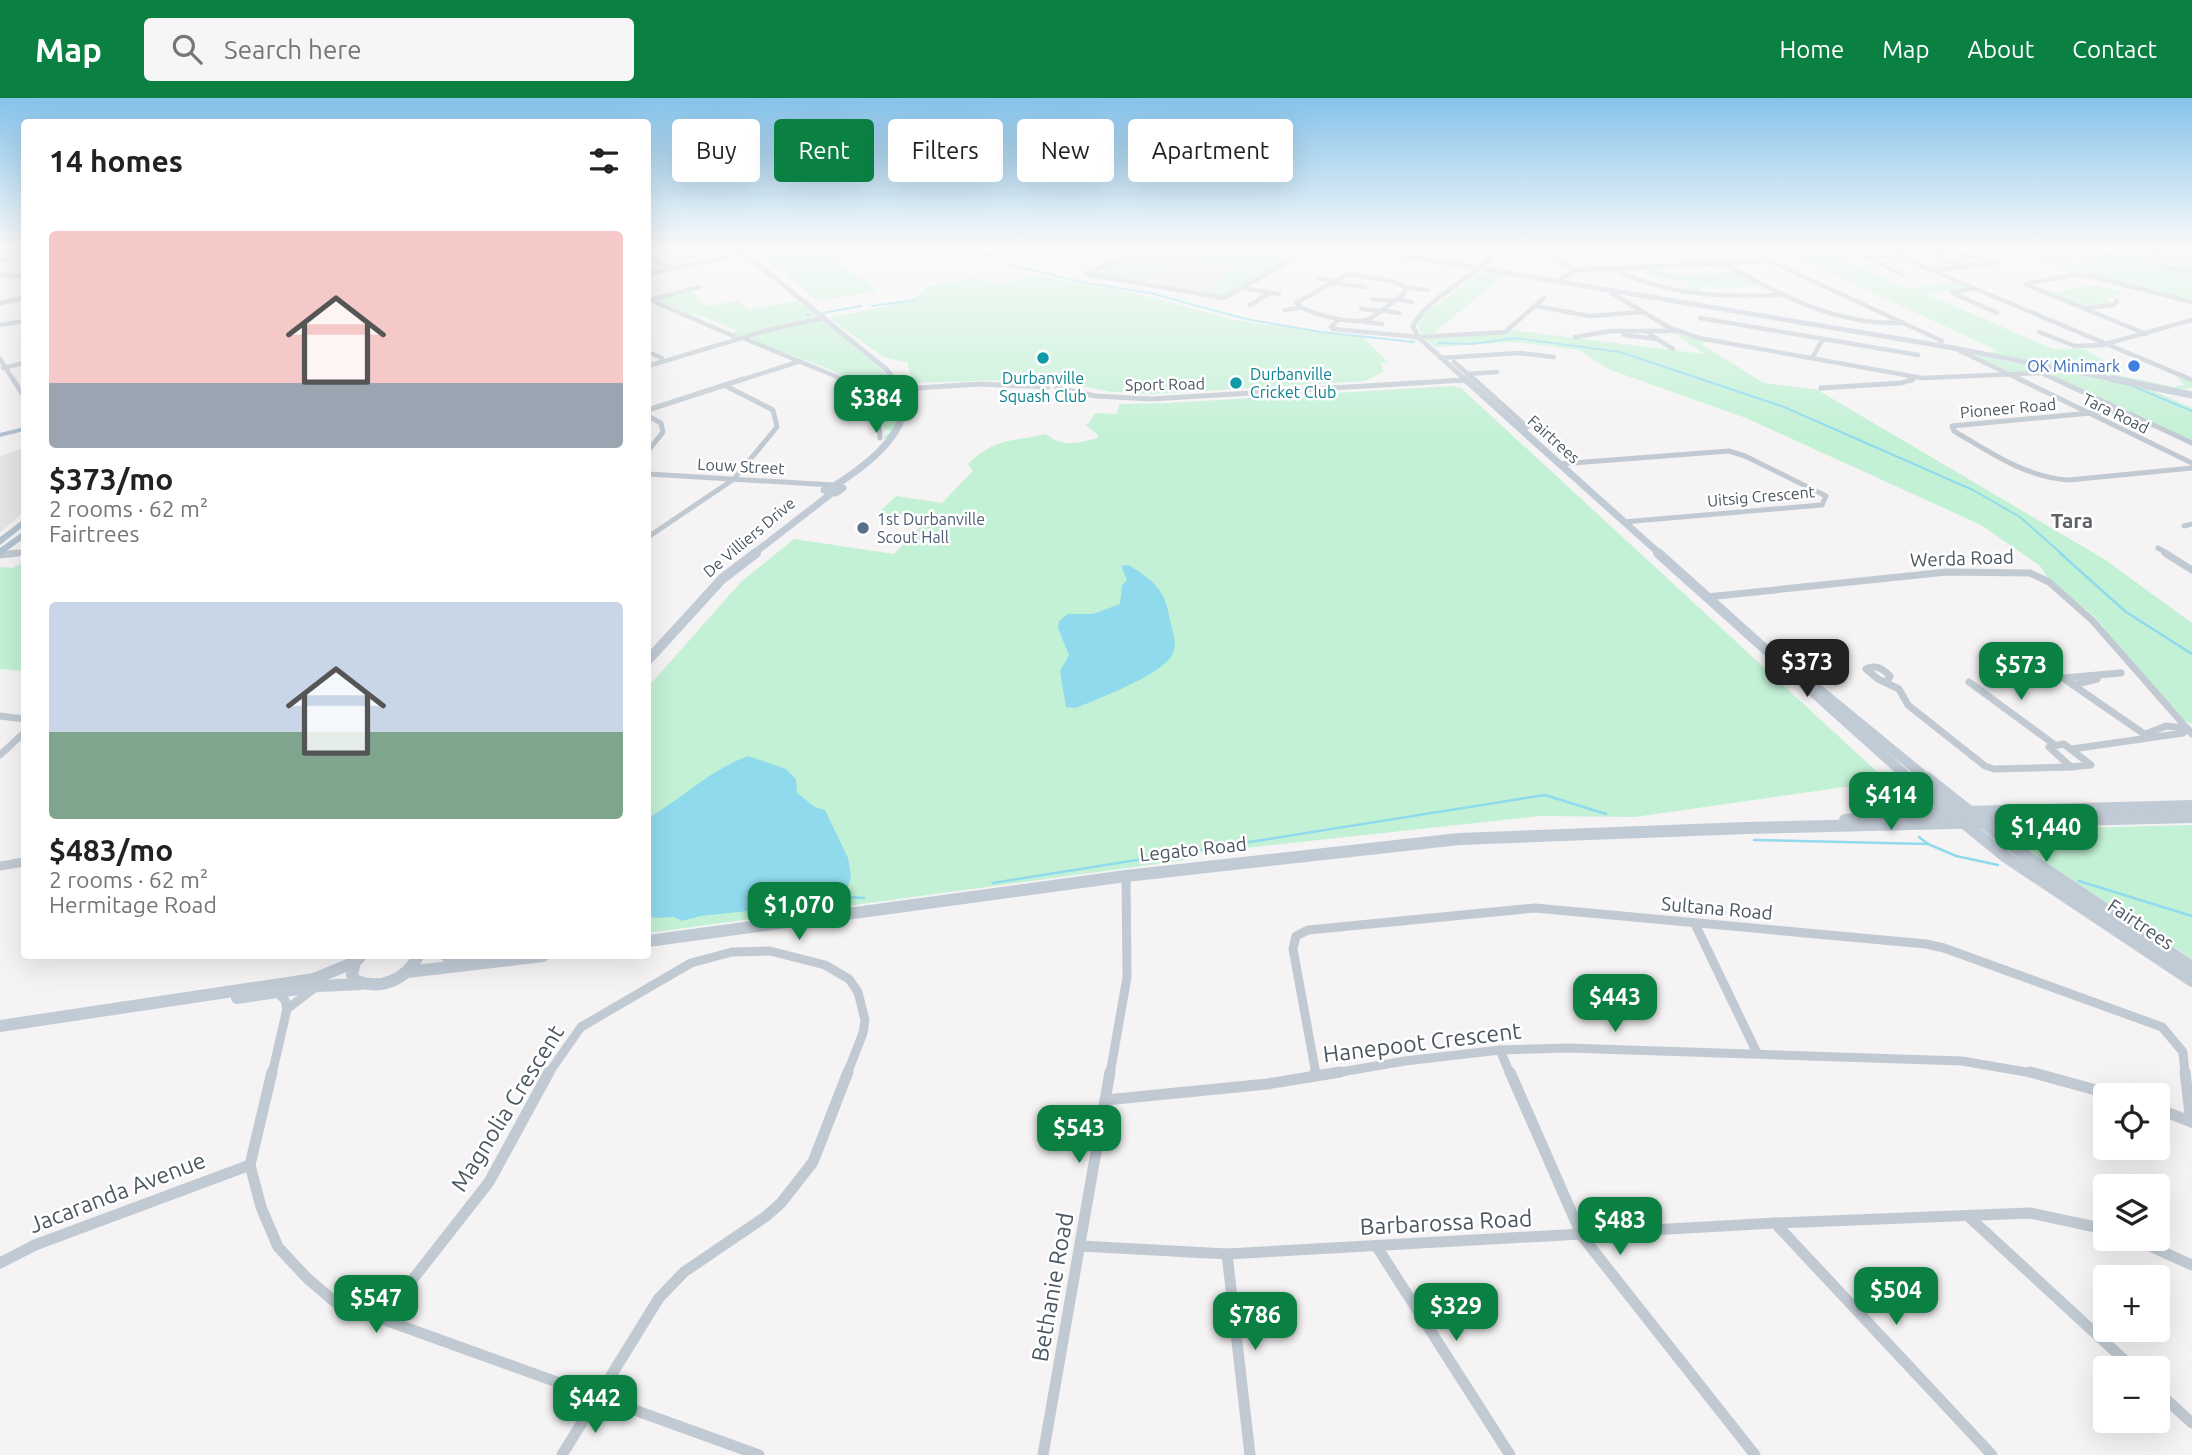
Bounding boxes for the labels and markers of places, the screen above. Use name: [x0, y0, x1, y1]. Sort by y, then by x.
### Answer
marker: Durbanville Squash Club: [1035, 350, 1051, 366]
place label: OK Minimark: [2027, 357, 2120, 375]
marker: OK Minimark: [2126, 358, 2142, 374]
place label: Durbanville Cricket Club: [1250, 365, 1336, 401]
place label: Durbanville Squash Club: [999, 369, 1087, 405]
marker: Durbanville Cricket Club: [1228, 375, 1244, 391]
pin: $384: [835, 376, 917, 435]
place label: 1st Durbanville Scout Hall: [877, 510, 985, 546]
marker: 1st Durbanville Scout Hall: [855, 520, 871, 536]
pin: $373: [1766, 640, 1848, 699]
pin: $573: [1980, 642, 2062, 702]
pin: $414: [1850, 772, 1932, 832]
pin: $1,440: [1989, 804, 2103, 864]
pin: $1,070: [742, 882, 856, 942]
pin: $443: [1574, 974, 1656, 1034]
pin: $543: [1038, 1105, 1120, 1165]
pin: $483: [1579, 1198, 1661, 1257]
pin: $504: [1855, 1268, 1937, 1327]
pin: $547: [335, 1276, 417, 1335]
pin: $329: [1415, 1284, 1497, 1343]
pin: $786: [1214, 1292, 1296, 1352]
pin: $442: [554, 1376, 636, 1435]

